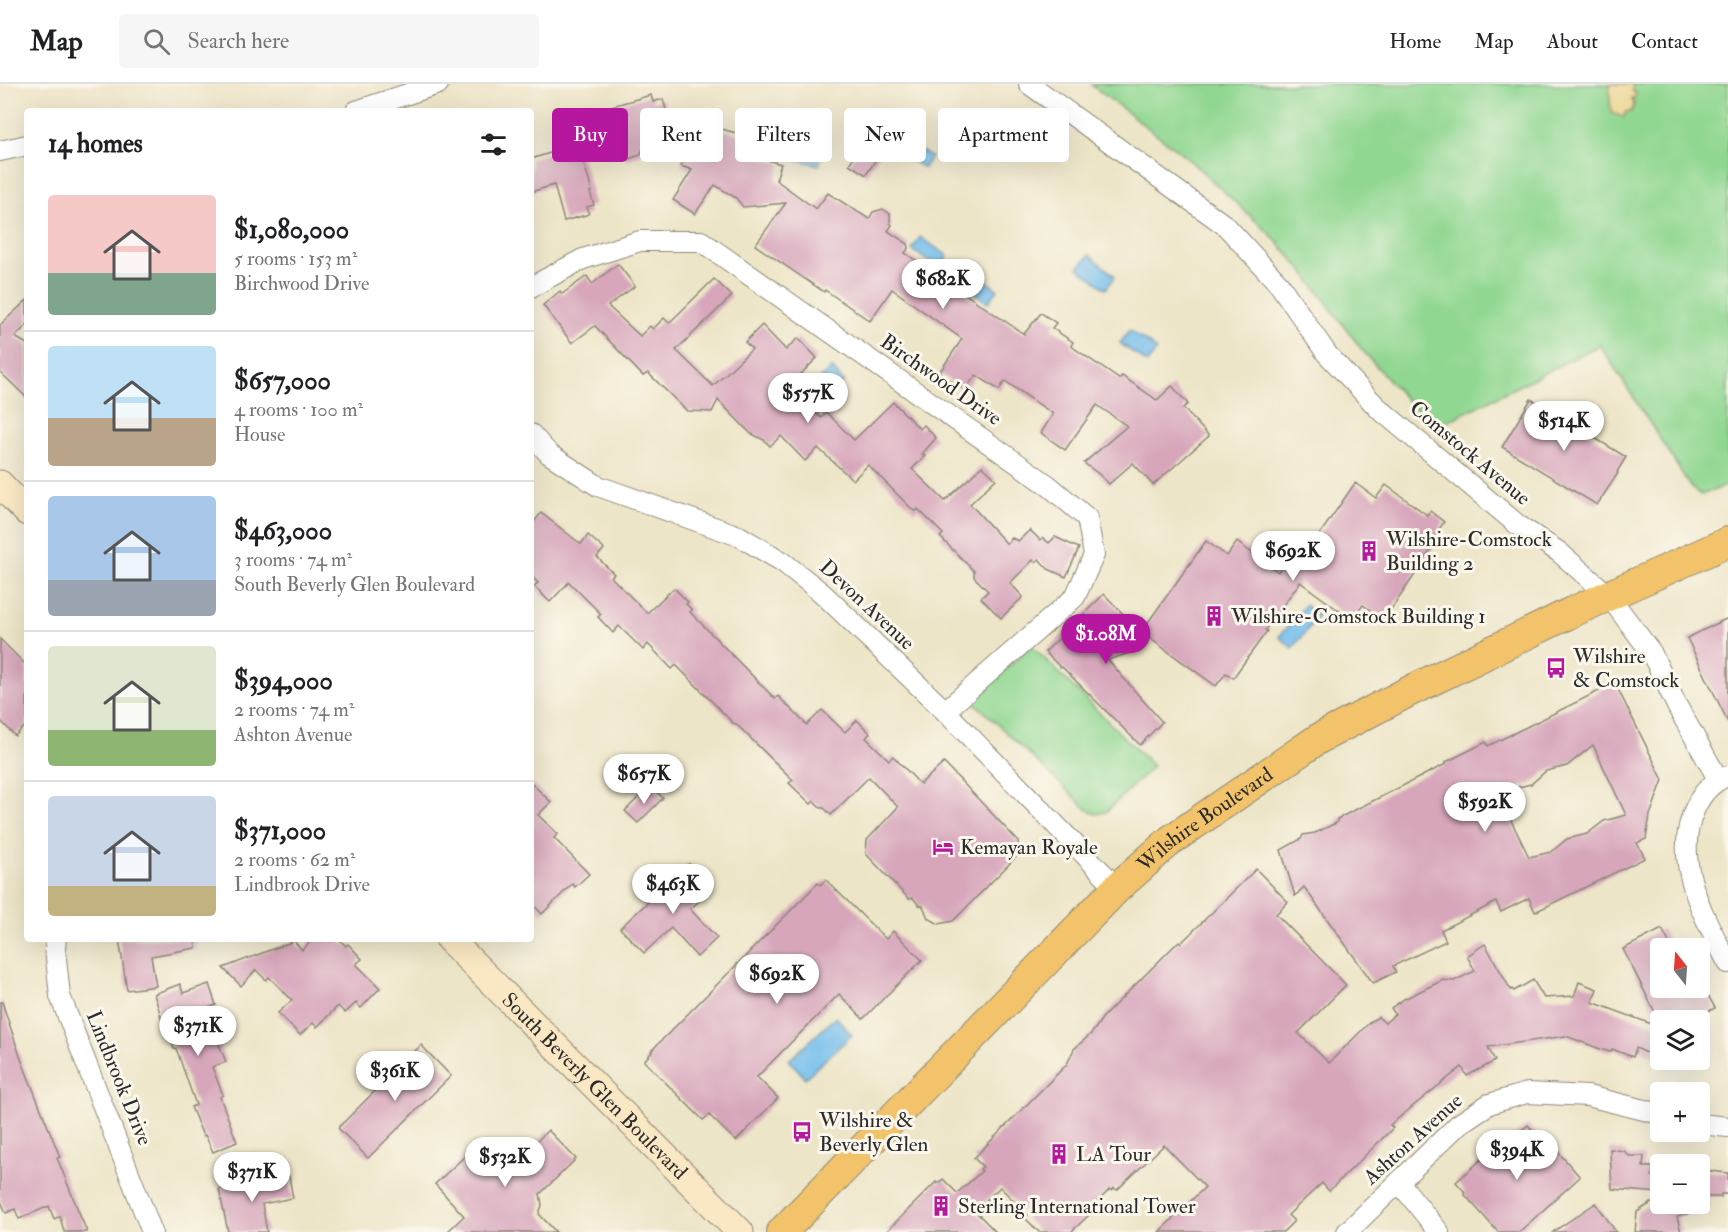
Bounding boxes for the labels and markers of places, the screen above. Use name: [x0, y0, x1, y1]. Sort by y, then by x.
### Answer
pin: $682K: [901, 259, 985, 310]
pin: $557K: [766, 373, 850, 424]
pin: $514K: [1522, 401, 1606, 452]
place label: Wilshire-Comstock Building 2: [1385, 526, 1552, 577]
pin: $692K: [1251, 531, 1335, 582]
building icon: Wilshire-Comstock Building 2: [1357, 539, 1381, 563]
place label: Wilshire-Comstock Building 1: [1230, 603, 1486, 630]
building icon: Wilshire-Comstock Building 1: [1202, 604, 1226, 628]
pin: $1.08M: [1057, 614, 1155, 665]
place label: Wilshire & Comstock: [1572, 643, 1679, 694]
bus stop icon: Wilshire & Comstock: [1544, 656, 1568, 680]
pin: $657K: [602, 754, 686, 805]
pin: $592K: [1443, 782, 1527, 833]
place label: Kemayan Royale: [960, 834, 1098, 861]
hotel icon: Kemayan Royale: [931, 835, 955, 859]
pin: $463K: [631, 864, 715, 915]
pin: $692K: [735, 954, 819, 1005]
pin: $371K: [156, 1006, 240, 1057]
pin: $361K: [353, 1051, 437, 1102]
place label: Wilshire & Beverly Glen: [818, 1107, 929, 1158]
bus stop icon: Wilshire & Beverly Glen: [790, 1120, 814, 1144]
pin: $394K: [1475, 1130, 1559, 1181]
pin: $532K: [463, 1137, 547, 1188]
place label: LA Tour: [1076, 1141, 1151, 1168]
building icon: LA Tour: [1047, 1142, 1071, 1166]
pin: $371K: [210, 1152, 294, 1203]
place label: Sterling International Tower: [958, 1193, 1196, 1220]
building icon: Sterling International Tower: [929, 1194, 953, 1218]

